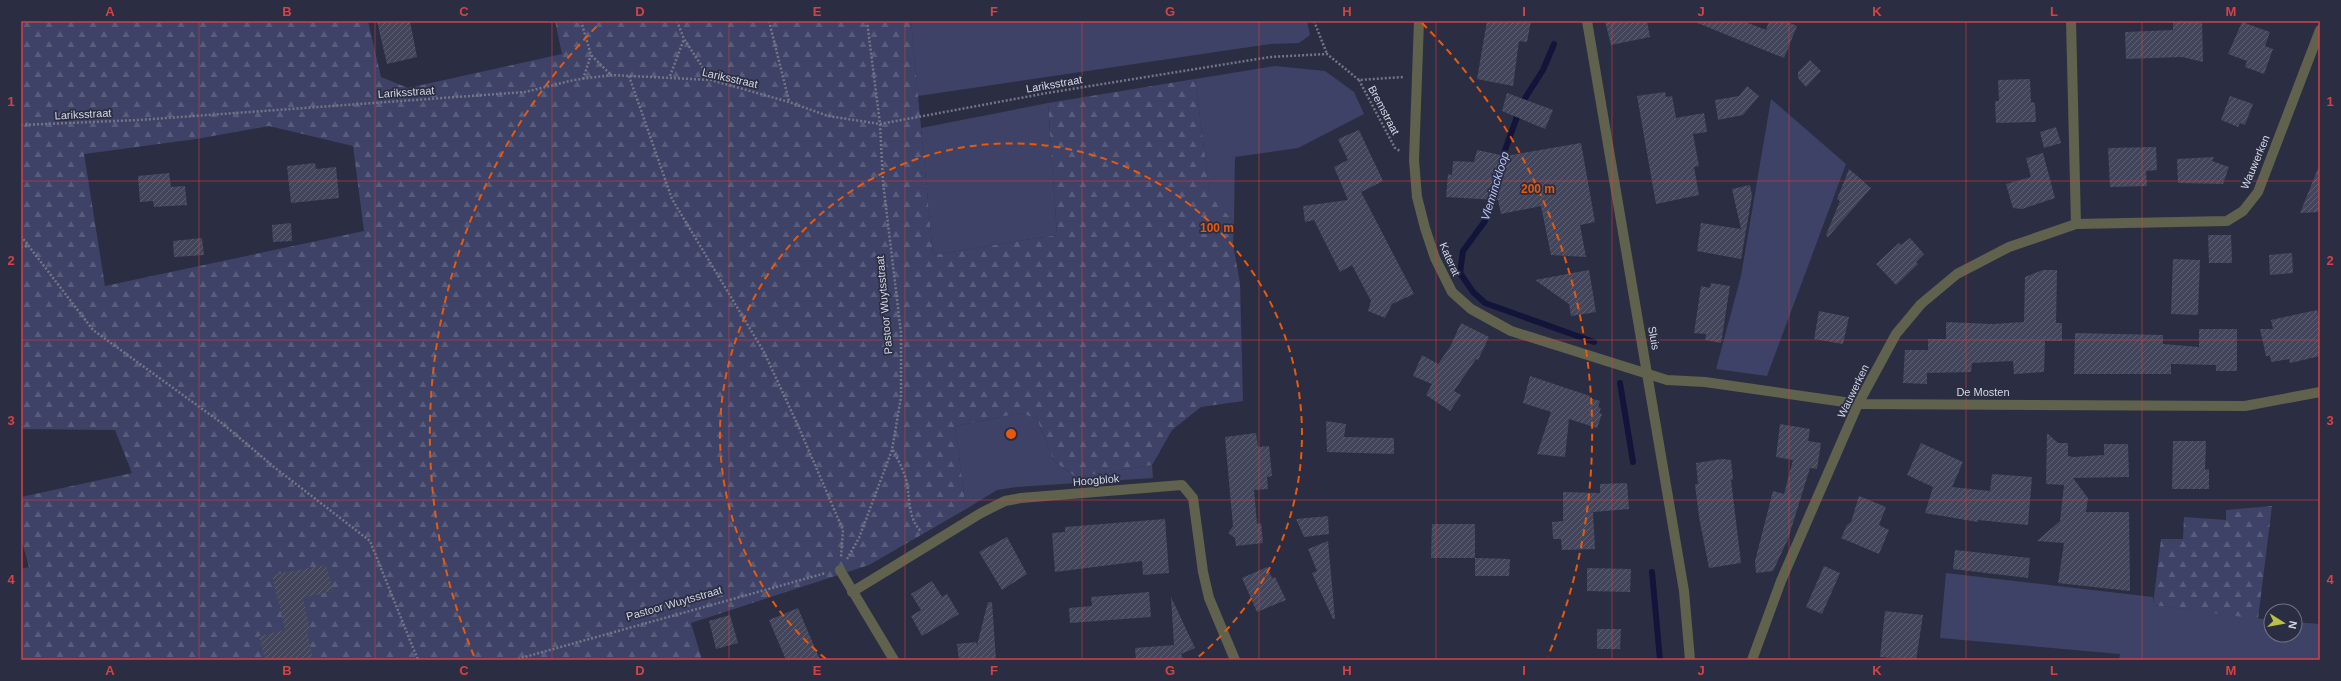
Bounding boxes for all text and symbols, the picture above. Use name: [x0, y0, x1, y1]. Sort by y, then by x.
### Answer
text: A: [105, 4, 115, 19]
text: B: [282, 4, 292, 19]
text: C: [459, 4, 469, 19]
text: D: [635, 4, 645, 19]
text: E: [813, 4, 822, 19]
text: F: [990, 4, 998, 19]
text: G: [1165, 4, 1175, 19]
text: H: [1342, 4, 1352, 19]
text: I: [1522, 4, 1526, 19]
text: J: [1697, 4, 1705, 19]
text: K: [1872, 4, 1882, 19]
text: L: [2050, 4, 2058, 19]
text: M: [2226, 4, 2236, 19]
street label: Lariksstraat: [701, 66, 759, 90]
street label: Lariksstraat: [1025, 73, 1083, 95]
street label: Bremstraat: [1366, 83, 1402, 137]
street label: Lariksstraat: [377, 84, 435, 100]
text: 1: [7, 94, 15, 109]
text: 1: [2326, 94, 2334, 109]
street label: Lariksstraat: [54, 107, 112, 121]
street label: Wauwerken: [2238, 133, 2272, 191]
water label: Vleminckloop: [1478, 150, 1512, 222]
text: 200 m: [1521, 182, 1555, 196]
text: 100 m: [1200, 221, 1234, 235]
street label: Katerat: [1437, 240, 1463, 278]
text: 2: [7, 253, 15, 268]
text: 2: [2326, 253, 2334, 268]
street label: Pastoor Wuytsstraat: [874, 255, 894, 355]
street label: Sluis: [1646, 325, 1662, 351]
street label: Wauwerken: [1835, 362, 1871, 420]
street label: De Mosten: [1956, 386, 2010, 398]
text: 3: [7, 413, 15, 428]
text: 3: [2326, 413, 2334, 428]
centre of rings: [1004, 427, 1018, 441]
street label: Hoogblok: [1072, 472, 1120, 488]
text: 4: [7, 572, 15, 587]
text: 4: [2326, 572, 2334, 587]
street label: Pastoor Wuytsstraat: [625, 584, 723, 622]
north arrow: [2263, 603, 2303, 643]
text: N: [2286, 620, 2299, 630]
text: A: [105, 663, 115, 678]
text: B: [282, 663, 292, 678]
text: C: [459, 663, 469, 678]
text: D: [635, 663, 645, 678]
text: E: [813, 663, 822, 678]
text: F: [990, 663, 998, 678]
text: G: [1165, 663, 1175, 678]
text: H: [1342, 663, 1352, 678]
text: I: [1522, 663, 1526, 678]
text: J: [1697, 663, 1705, 678]
text: K: [1872, 663, 1882, 678]
text: L: [2050, 663, 2058, 678]
text: M: [2226, 663, 2236, 678]

